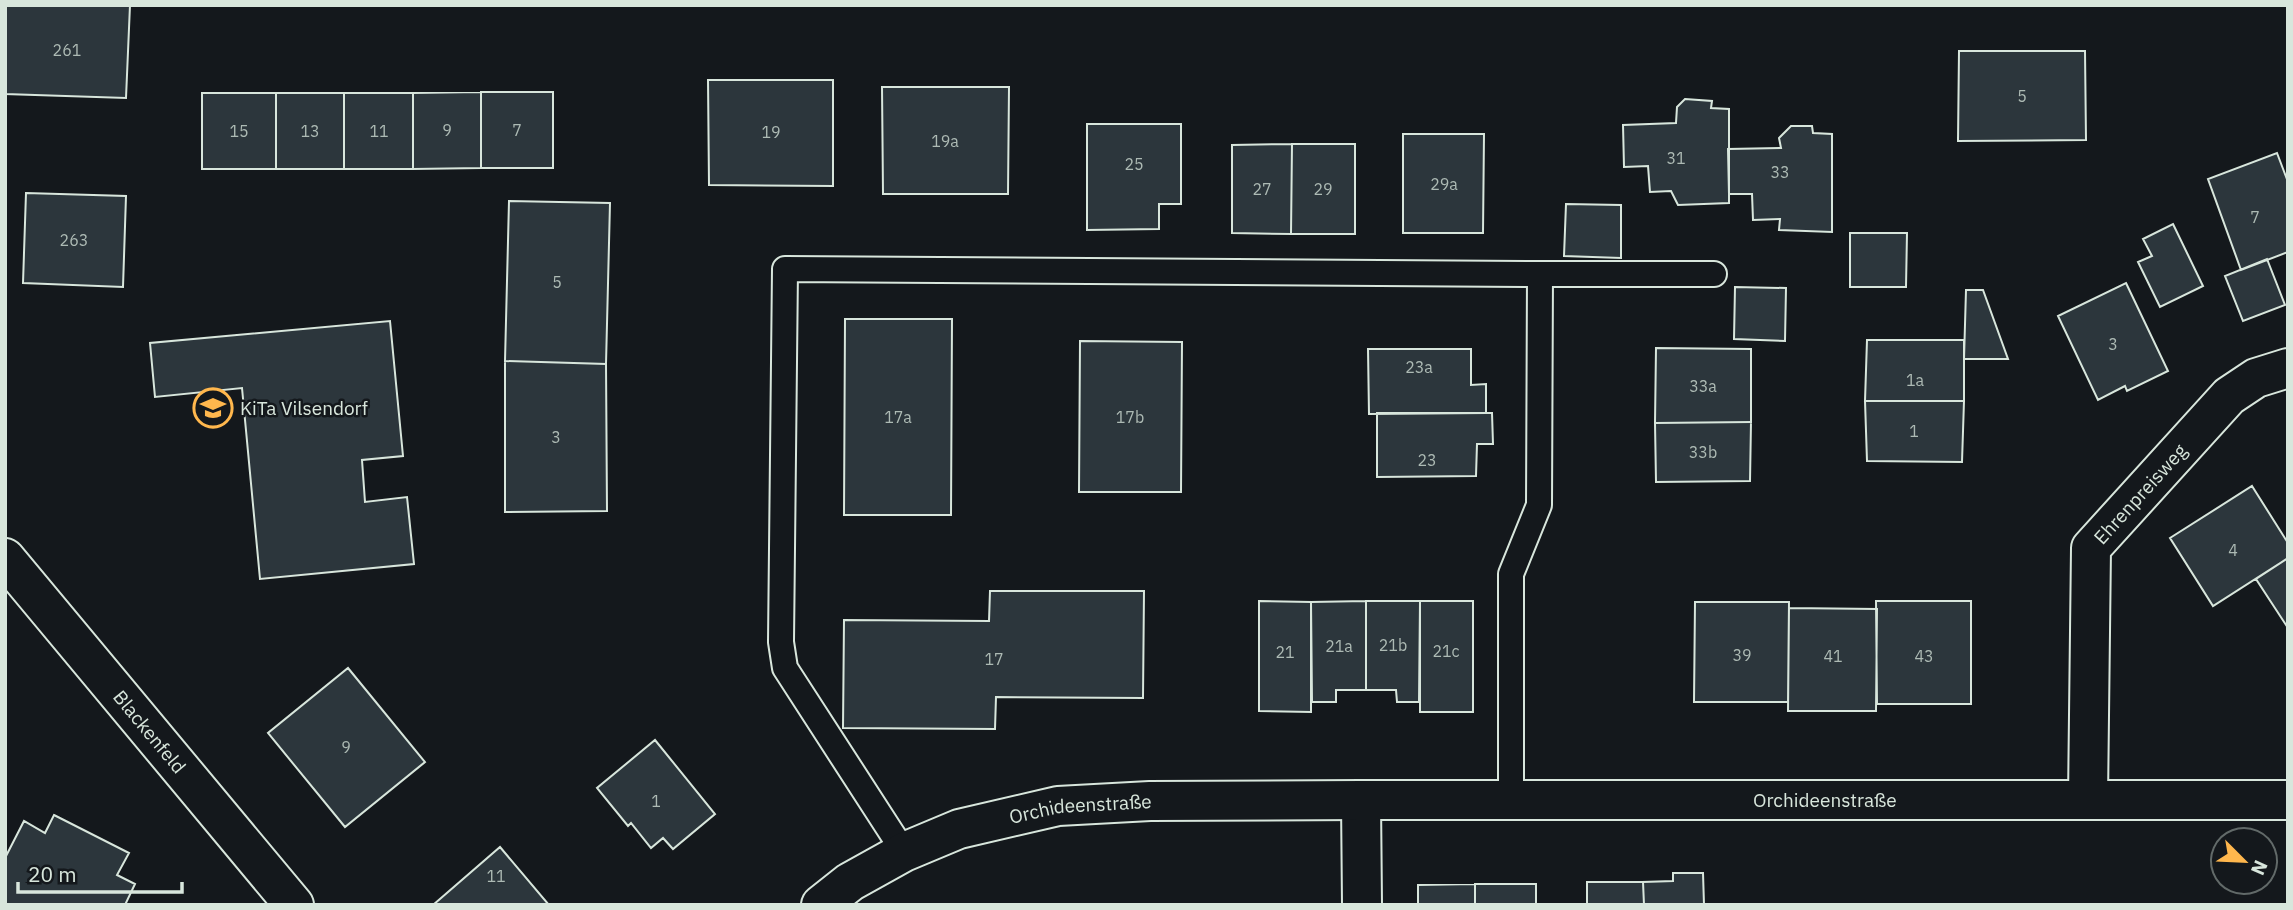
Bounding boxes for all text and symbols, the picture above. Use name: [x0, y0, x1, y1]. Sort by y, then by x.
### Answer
house number: 261: [53, 40, 81, 60]
house number: 5: [2017, 86, 2027, 106]
house number: 9: [442, 120, 452, 140]
house number: 7: [512, 120, 522, 140]
house number: 15: [229, 121, 249, 141]
house number: 13: [300, 121, 320, 141]
house number: 11: [369, 121, 389, 141]
house number: 19: [761, 122, 781, 142]
house number: 19a: [931, 131, 959, 151]
house number: 31: [1666, 148, 1686, 168]
house number: 25: [1124, 154, 1144, 174]
house number: 33: [1770, 162, 1790, 182]
house number: 29a: [1430, 174, 1458, 194]
house number: 27: [1252, 179, 1272, 199]
house number: 29: [1313, 179, 1333, 199]
house number: 7: [2250, 207, 2260, 227]
house number: 263: [60, 230, 88, 250]
house number: 5: [552, 272, 562, 292]
house number: 3: [2108, 334, 2118, 354]
house number: 23a: [1405, 357, 1433, 377]
house number: 1a: [1906, 370, 1925, 390]
house number: 33a: [1689, 376, 1717, 396]
school or university icon: KiTa Vilsendorf: [192, 387, 234, 429]
place label: KiTa Vilsendorf: [240, 396, 368, 420]
house number: 17a: [884, 407, 912, 427]
house number: 17b: [1116, 407, 1144, 427]
house number: 1: [1909, 421, 1919, 441]
house number: 3: [551, 427, 561, 447]
street label: Ehrenpreisweg: [2088, 439, 2192, 549]
house number: 33b: [1689, 442, 1717, 462]
house number: 23: [1417, 450, 1437, 470]
house number: 4: [2228, 540, 2238, 560]
house number: 21b: [1379, 635, 1407, 655]
house number: 21a: [1325, 636, 1353, 656]
house number: 21c: [1432, 641, 1460, 661]
house number: 21: [1275, 642, 1295, 662]
house number: 39: [1732, 645, 1752, 665]
house number: 41: [1823, 646, 1843, 666]
house number: 43: [1914, 646, 1934, 666]
house number: 17: [984, 649, 1004, 669]
street label: Blackenfeld: [108, 685, 191, 778]
house number: 9: [341, 737, 351, 757]
street label: Orchideenstraße: [1753, 788, 1897, 812]
street label: Orchideenstraße: [1007, 789, 1152, 829]
house number: 1: [651, 791, 661, 811]
north arrow: [2209, 826, 2279, 896]
scale bar: [18, 850, 182, 894]
text: N: [2246, 857, 2273, 879]
text: 20 m: [28, 860, 77, 888]
house number: 11: [486, 866, 506, 886]

